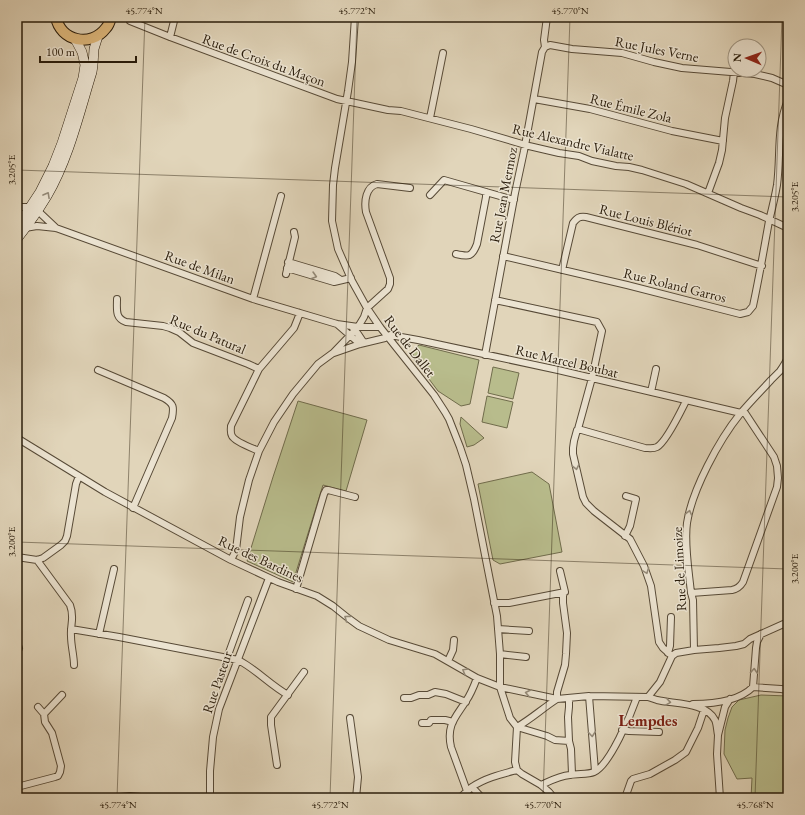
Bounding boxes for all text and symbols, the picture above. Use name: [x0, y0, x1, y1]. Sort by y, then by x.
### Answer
text: 45.774°N: [125, 4, 163, 17]
text: 45.772°N: [338, 4, 376, 17]
text: 45.770°N: [551, 4, 589, 17]
street label: Rue de Croix du Maçon: [200, 29, 329, 91]
street label: Rue Jules Verne: [614, 32, 701, 66]
scale bar: [40, 38, 136, 64]
north arrow: [727, 38, 767, 78]
text: 100 m: [46, 44, 76, 60]
text: N: [730, 53, 744, 62]
street label: Rue Émile Zola: [588, 89, 674, 127]
street label: Rue Alexandre Vialatte: [511, 119, 636, 165]
street label: Rue Jean Mermoz: [485, 145, 521, 244]
text: 3.205°E: [5, 155, 18, 185]
text: 3.205°E: [788, 182, 801, 212]
one-way arrow: [42, 192, 50, 199]
street label: Rue Louis Blériot: [598, 200, 695, 240]
street label: Rue de Milan: [162, 246, 238, 288]
street label: Rue Roland Garros: [622, 264, 729, 307]
one-way arrow: [310, 271, 317, 280]
street label: Rue du Patural: [167, 310, 249, 358]
street label: Rue de Dallet: [380, 311, 440, 381]
street label: Rue Marcel Boubat: [514, 340, 621, 382]
one-way arrow: [571, 464, 580, 470]
one-way arrow: [685, 510, 693, 516]
street label: Rue de Limoize: [668, 526, 690, 612]
text: 3.200°E: [5, 527, 18, 557]
street label: Rue des Bardines: [216, 531, 307, 587]
text: 3.200°E: [788, 554, 801, 584]
one-way arrow: [641, 567, 649, 574]
one-way arrow: [344, 615, 351, 623]
street label: Rue Pasteur: [198, 648, 236, 716]
one-way arrow: [462, 668, 469, 675]
one-way arrow: [750, 668, 759, 674]
one-way arrow: [525, 689, 532, 697]
one-way arrow: [665, 697, 671, 706]
district label: Lempdes: [618, 710, 678, 731]
one-way arrow: [588, 731, 597, 737]
text: 45.774°N: [99, 798, 137, 811]
text: 45.772°N: [311, 798, 349, 811]
text: 45.770°N: [524, 798, 562, 811]
text: 45.768°N: [736, 798, 774, 811]

